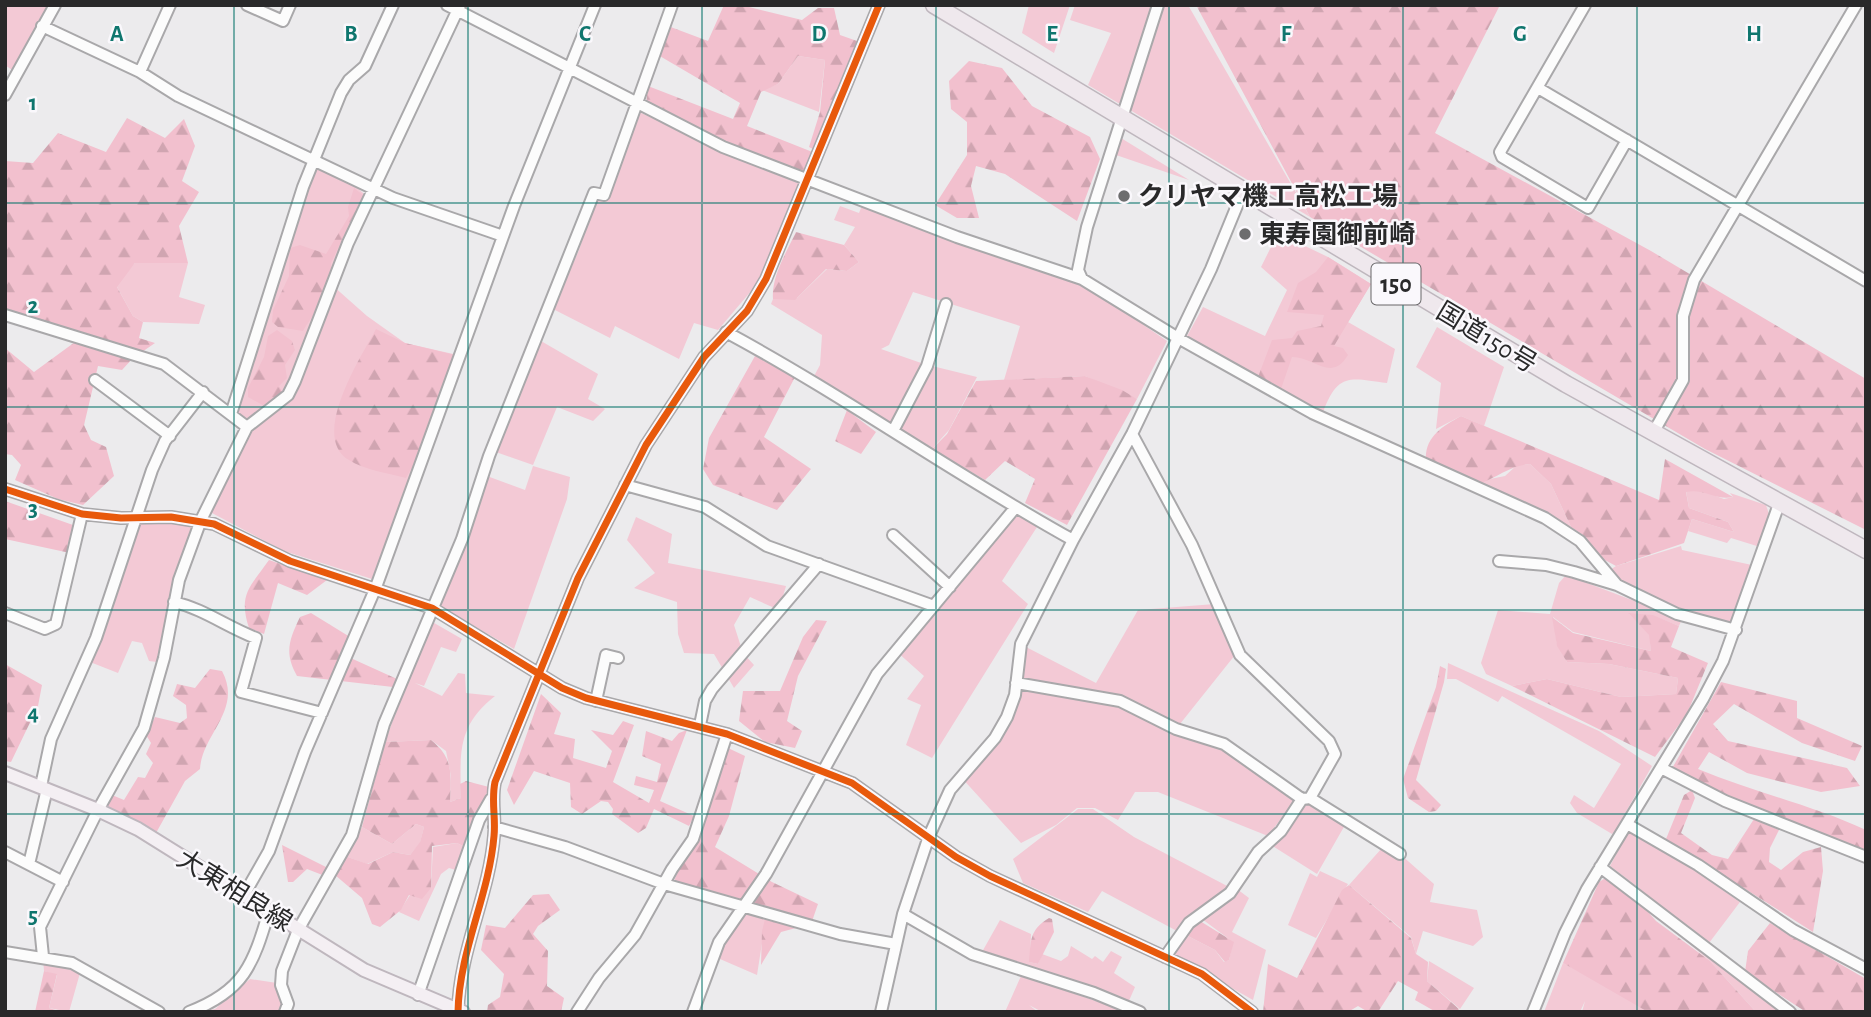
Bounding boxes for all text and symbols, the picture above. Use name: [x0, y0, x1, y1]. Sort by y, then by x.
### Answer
text: A: [110, 23, 124, 46]
text: B: [344, 23, 358, 46]
text: C: [579, 23, 591, 46]
text: D: [811, 23, 827, 46]
text: E: [1046, 23, 1058, 46]
text: F: [1281, 23, 1292, 46]
text: G: [1513, 23, 1527, 46]
text: H: [1746, 23, 1762, 46]
text: 1: [29, 92, 37, 115]
place label: クリヤマ機工高松工場: [1138, 182, 1398, 210]
marker: クリヤマ機工高松工場: [1116, 188, 1132, 204]
place label: 東寿園御前崎: [1259, 220, 1415, 248]
marker: 東寿園御前崎: [1237, 226, 1253, 242]
road number: 150: [1372, 264, 1420, 304]
text: 2: [28, 295, 39, 318]
street label: 国道150号: [1432, 297, 1542, 378]
text: 3: [28, 498, 38, 521]
text: 4: [27, 702, 39, 725]
street label: 大東相良線: [172, 845, 297, 936]
text: 5: [28, 905, 38, 928]

